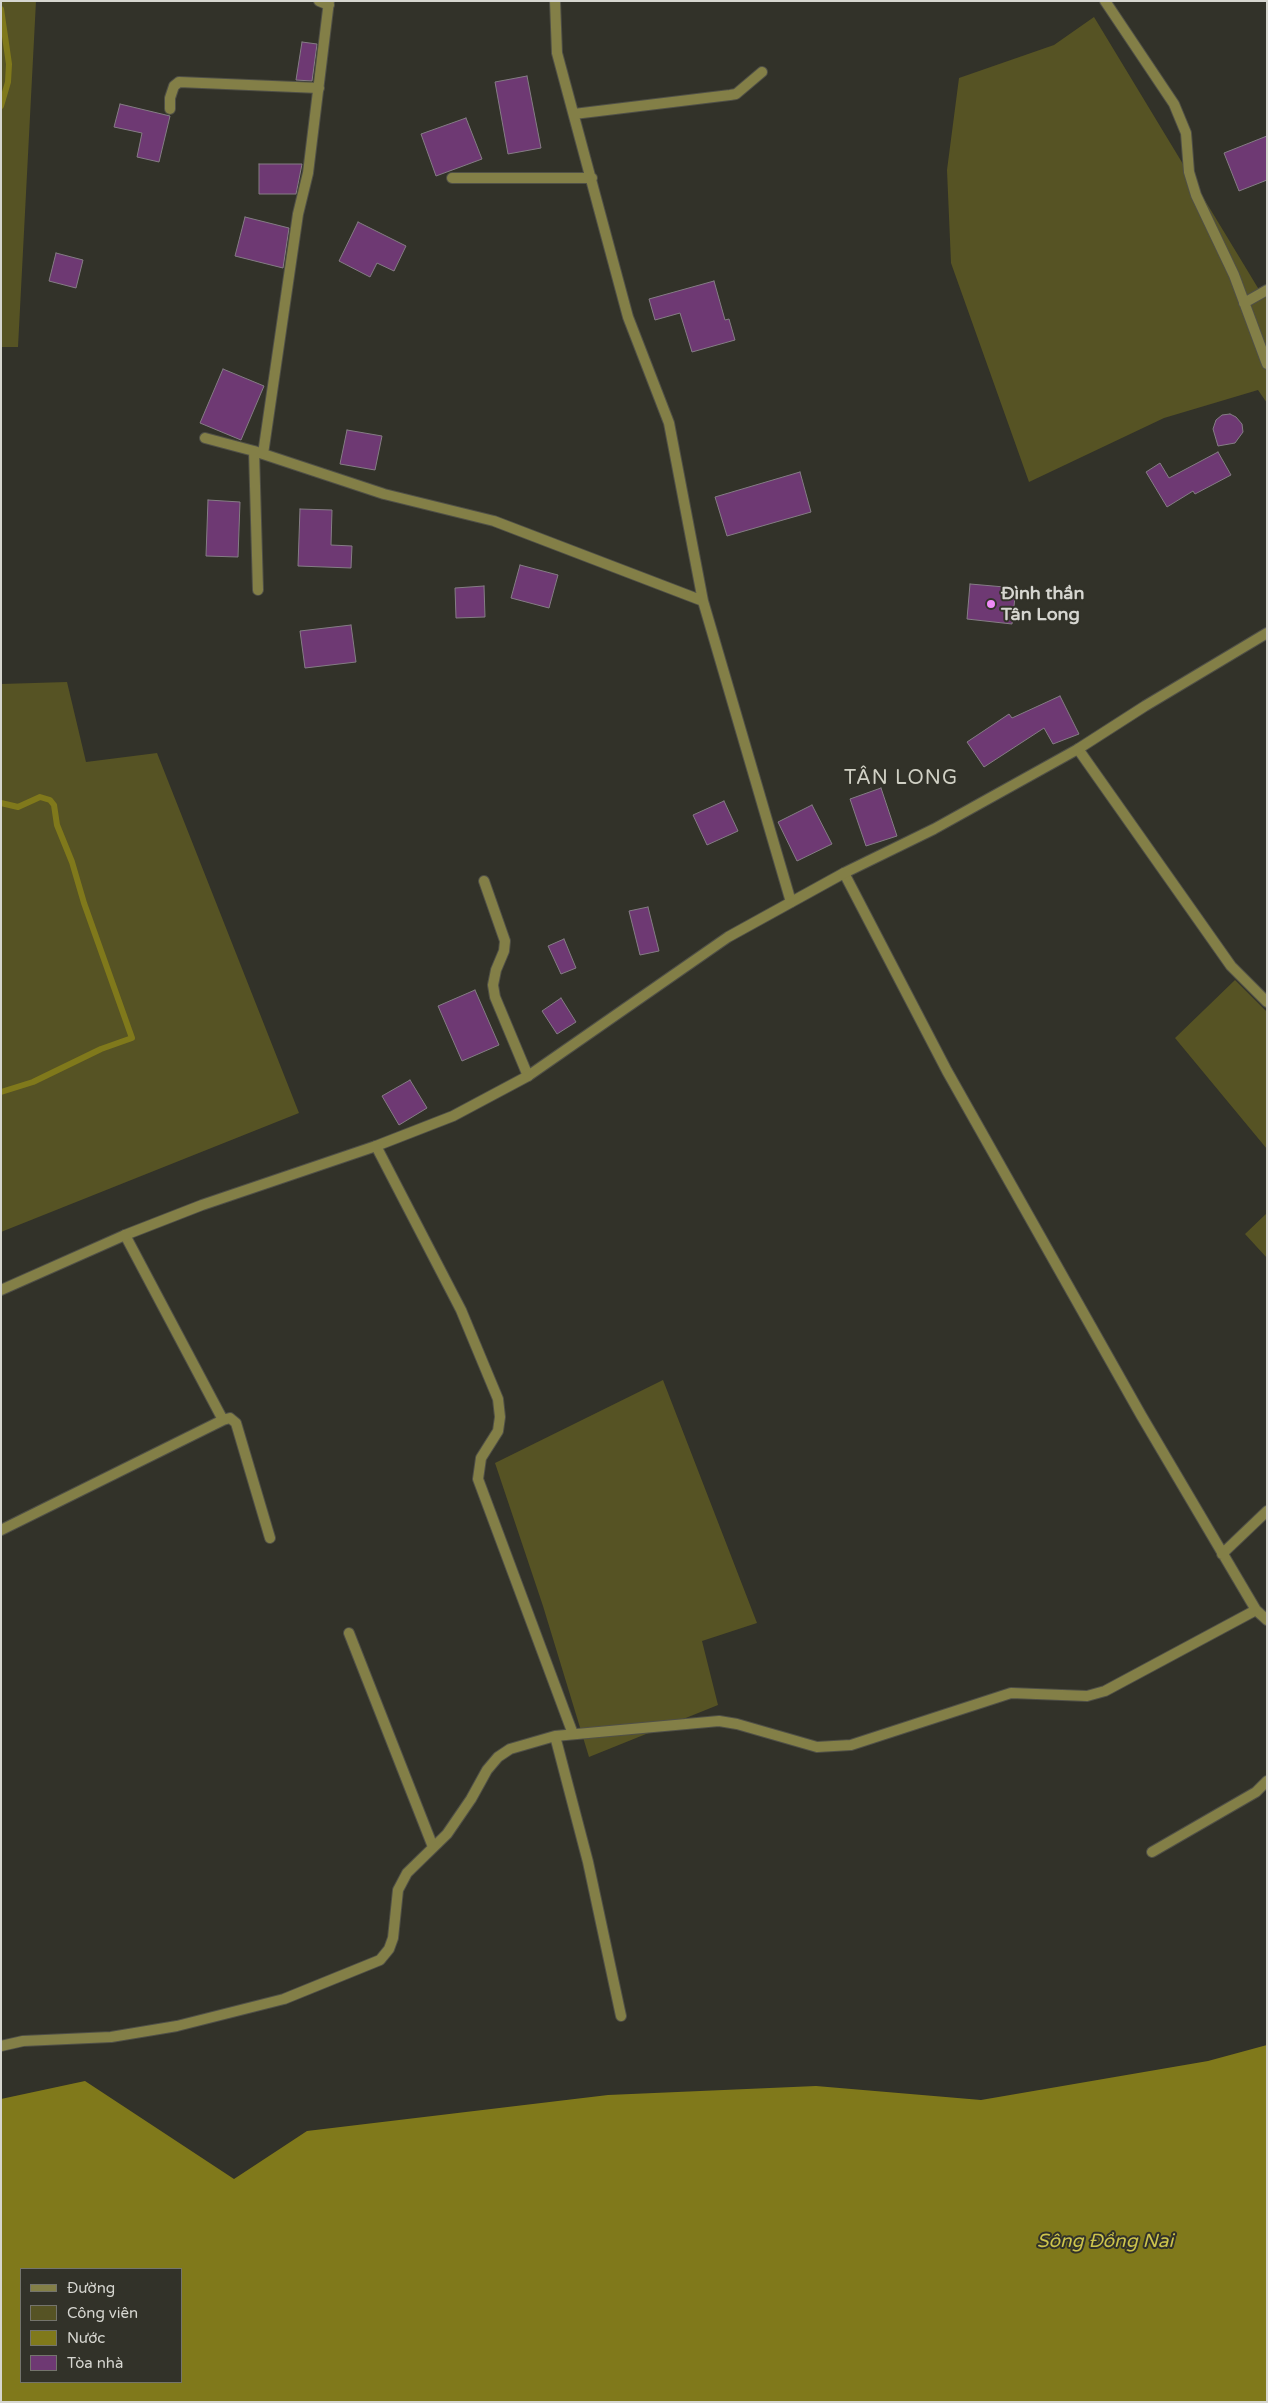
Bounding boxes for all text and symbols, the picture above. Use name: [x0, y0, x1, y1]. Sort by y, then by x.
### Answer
place label: Đình thần Tân Long: [1001, 583, 1084, 626]
marker: Đình thần Tân Long: [985, 598, 997, 610]
district label: TÂN LONG: [843, 767, 959, 791]
water label: Sông Đồng Nai: [1037, 2231, 1173, 2253]
legend: [20, 2268, 182, 2383]
text: Đường: [67, 2279, 115, 2297]
text: Công viên: [67, 2304, 138, 2322]
text: Nước: [67, 2329, 105, 2347]
text: Tòa nhà: [67, 2354, 123, 2372]

